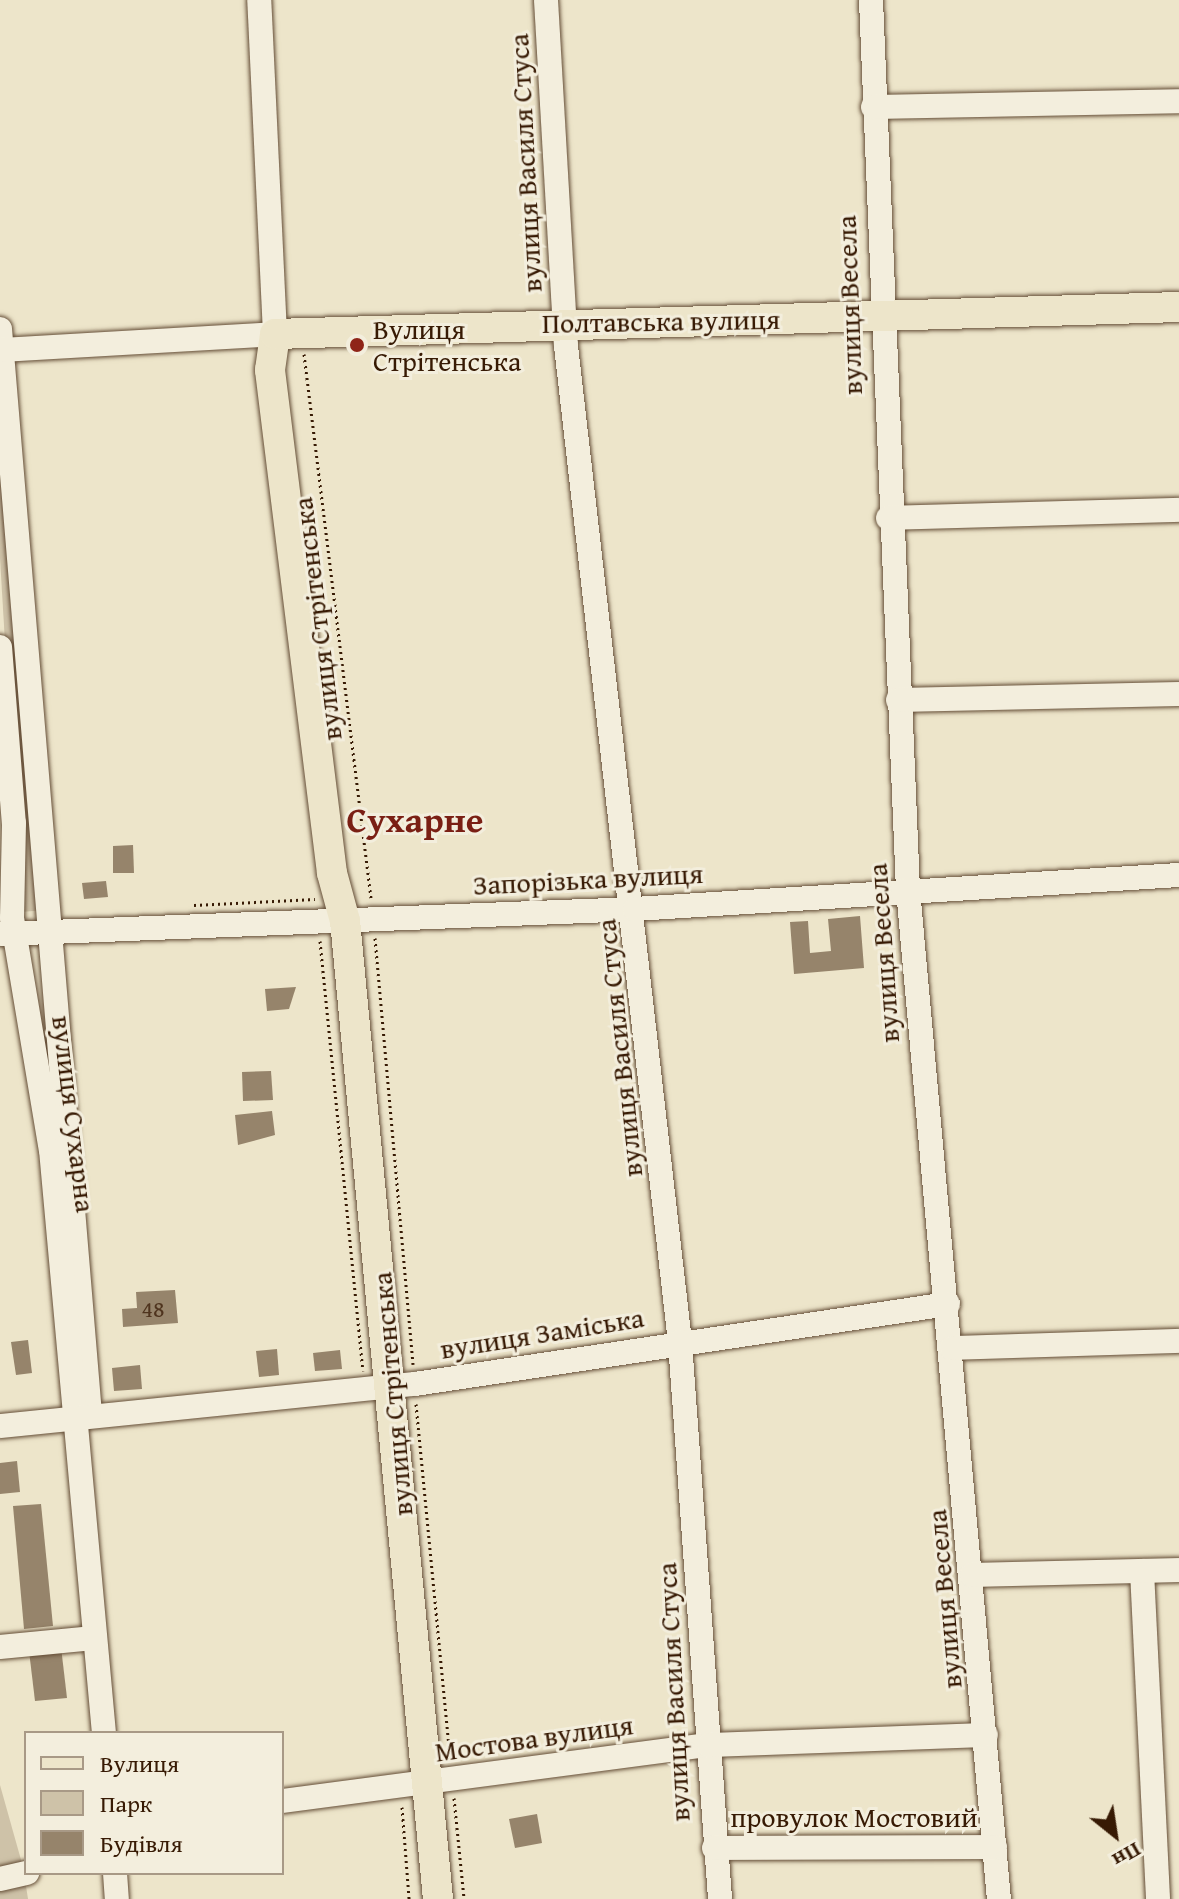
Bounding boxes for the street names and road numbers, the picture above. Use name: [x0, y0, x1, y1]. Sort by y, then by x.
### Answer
street label: вулиця Василя Стуса: [501, 33, 549, 293]
street label: вулиця Весела: [829, 215, 869, 395]
street label: Полтавська вулиця: [542, 302, 780, 340]
street label: вулиця Стрітенська: [285, 496, 349, 742]
street label: Запорізька вулиця: [472, 856, 704, 902]
street label: вулиця Весела: [860, 862, 906, 1044]
street label: вулиця Василя Стуса: [589, 917, 649, 1179]
street label: вулиця Сухарна: [45, 1014, 103, 1214]
street label: вулиця Стрітенська: [365, 1271, 419, 1517]
street label: вулиця Заміська: [438, 1300, 646, 1366]
street label: вулиця Весела: [919, 1508, 969, 1690]
street label: вулиця Василя Стуса: [649, 1562, 697, 1822]
street label: Мостова вулиця: [433, 1707, 635, 1769]
street label: провулок Мостовий: [730, 1800, 978, 1834]

